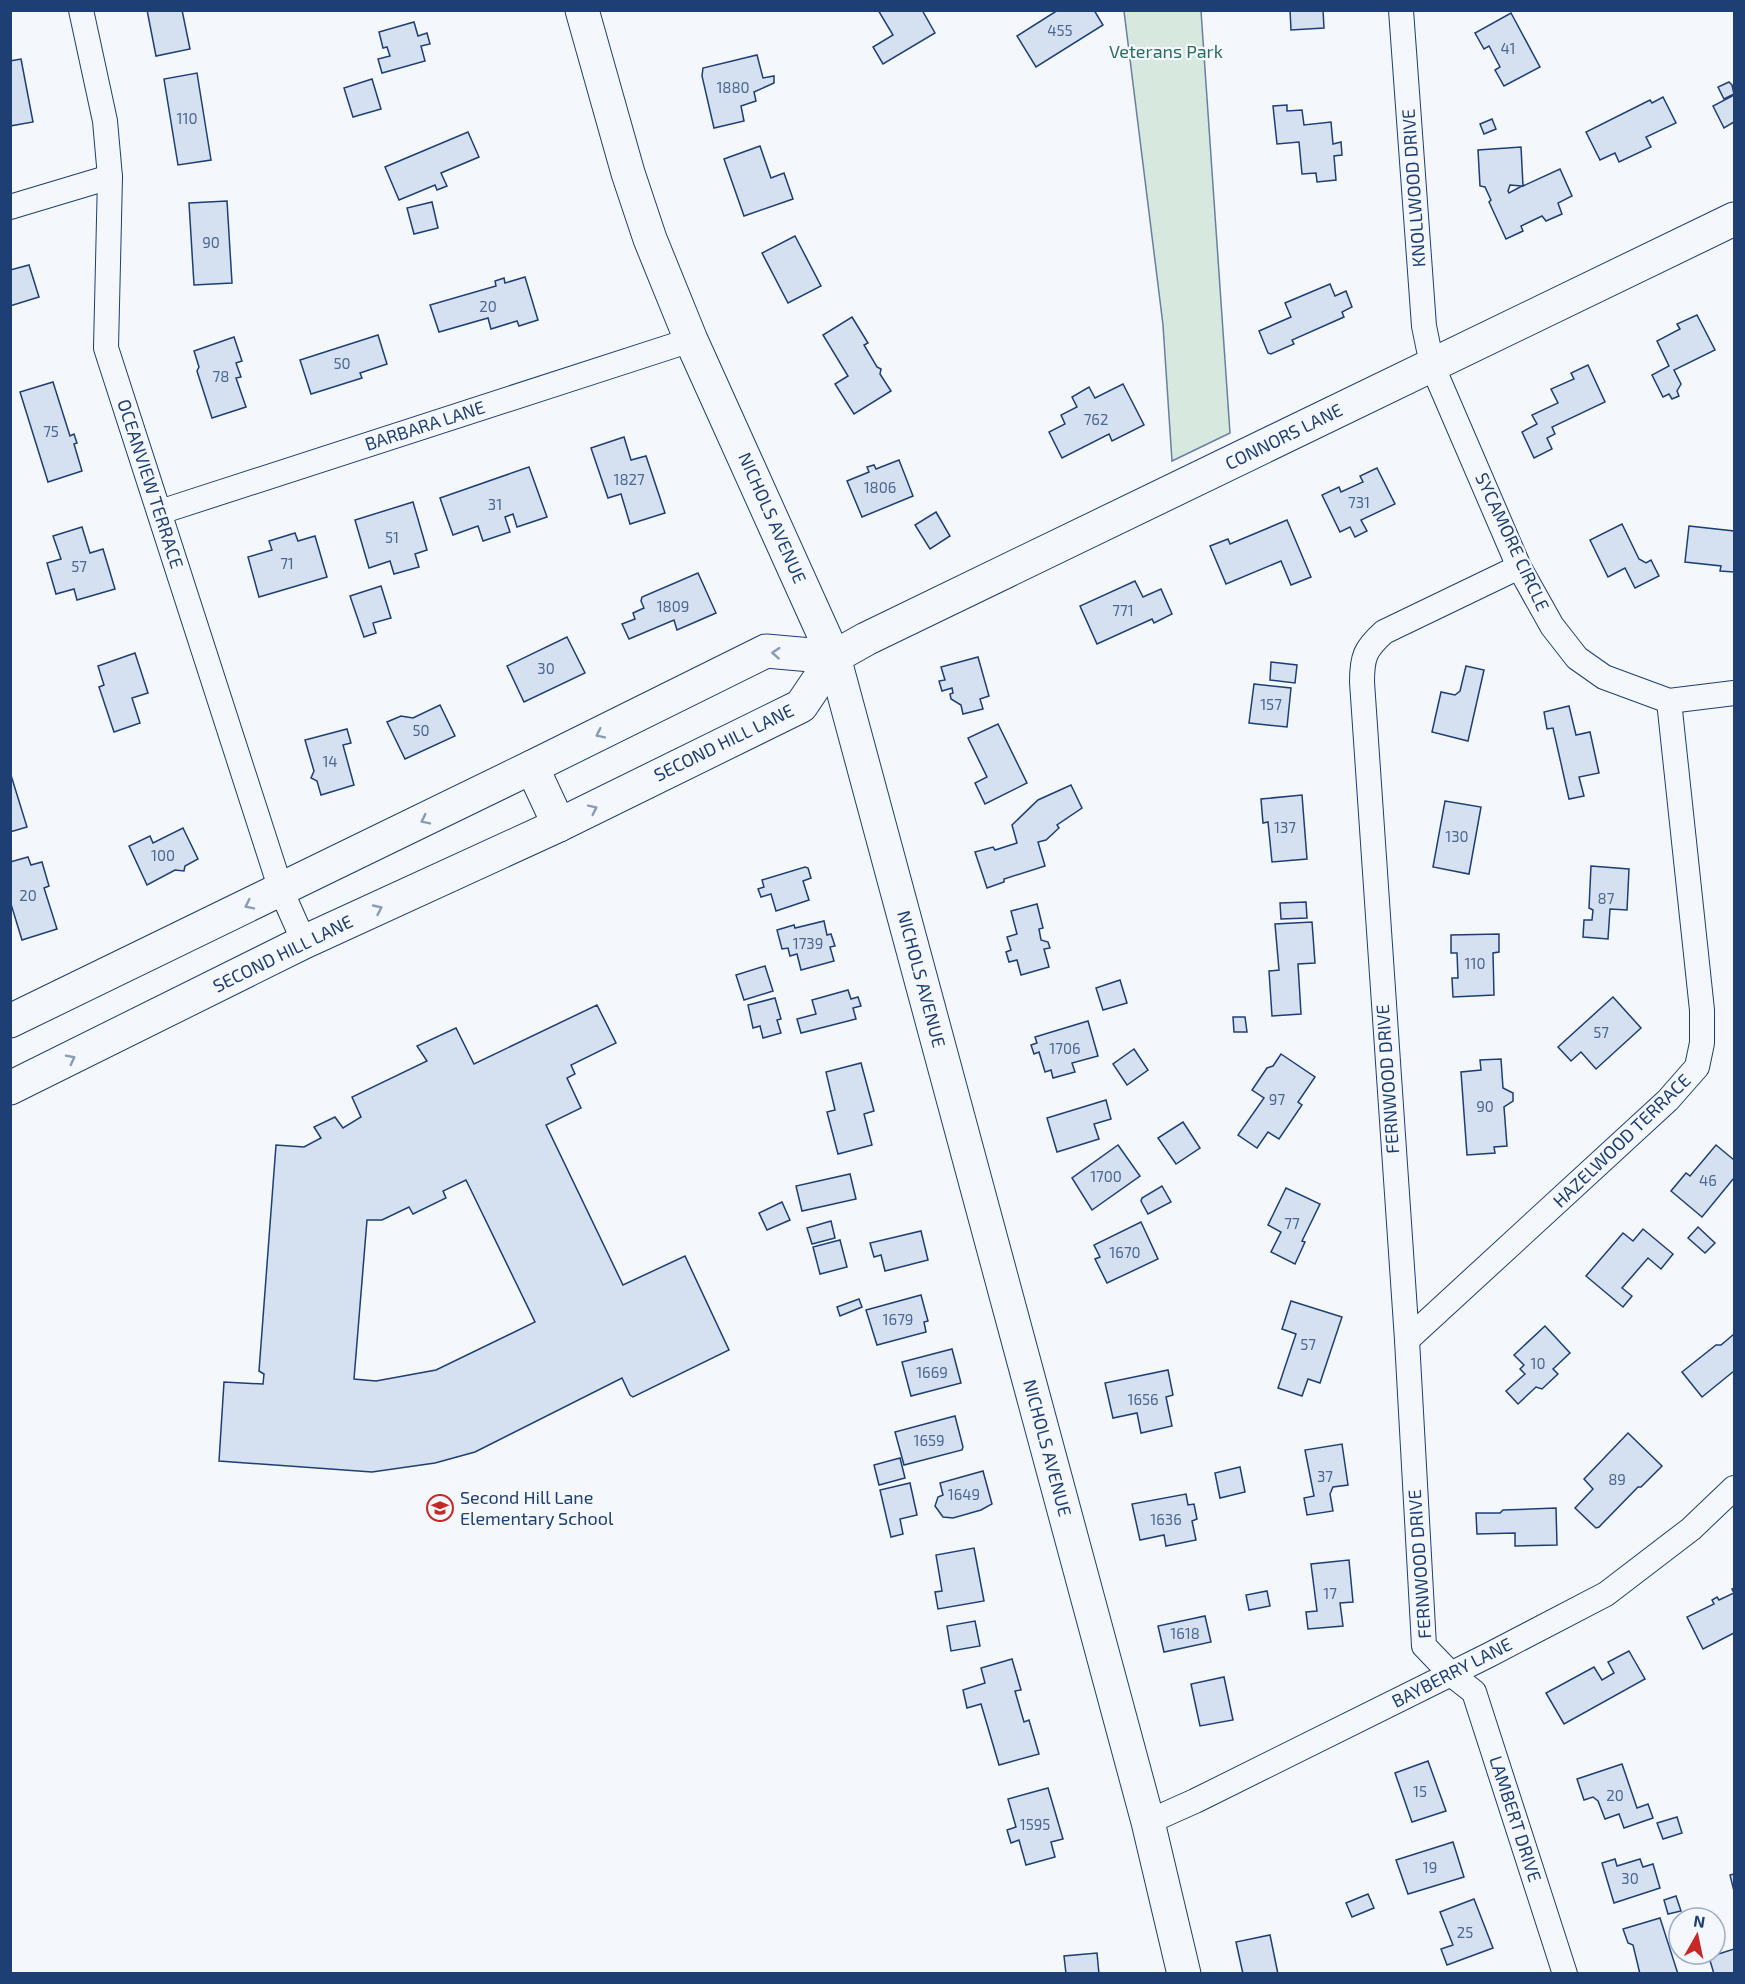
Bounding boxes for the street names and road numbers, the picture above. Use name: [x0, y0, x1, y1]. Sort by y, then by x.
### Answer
street label: KNOLLWOOD DRIVE: [1396, 108, 1430, 268]
street label: BARBARA LANE: [362, 395, 488, 455]
street label: OCEANVIEW TERRACE: [113, 396, 189, 571]
street label: CONNORS LANE: [1221, 398, 1346, 474]
street label: NICHOLS AVENUE: [734, 449, 812, 586]
street label: SYCAMORE CIRCLE: [1471, 469, 1555, 614]
street label: SECOND HILL LANE: [650, 699, 797, 785]
street label: NICHOLS AVENUE: [893, 908, 951, 1050]
street label: SECOND HILL LANE: [209, 910, 356, 996]
street label: FERNWOOD DRIVE: [1371, 1004, 1403, 1154]
street label: HAZELWOOD TERRACE: [1548, 1069, 1695, 1212]
street label: NICHOLS AVENUE: [1019, 1377, 1077, 1519]
street label: FERNWOOD DRIVE: [1403, 1489, 1435, 1639]
street label: BAYBERRY LANE: [1388, 1632, 1515, 1712]
street label: LAMBERT DRIVE: [1485, 1753, 1547, 1885]

